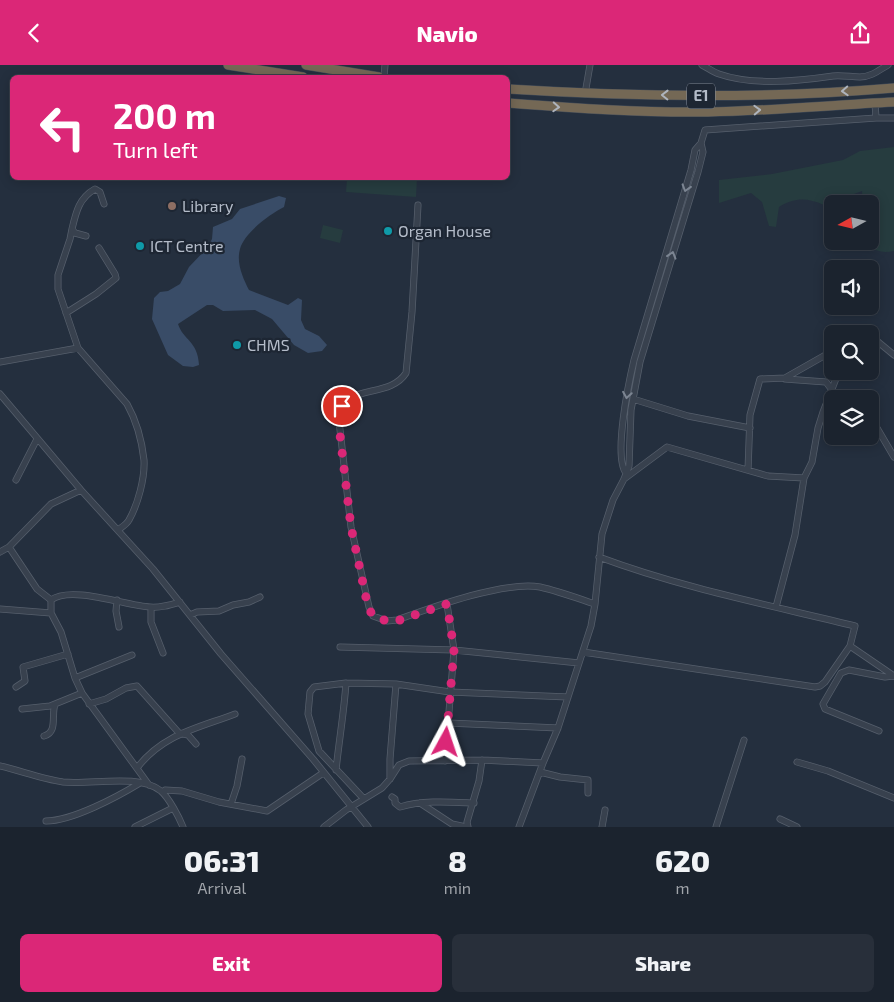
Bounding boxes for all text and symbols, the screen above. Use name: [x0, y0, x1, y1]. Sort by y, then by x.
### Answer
icon: back: [20, 19, 48, 47]
icon: share: [846, 19, 874, 47]
text: Navio: [416, 20, 478, 46]
road number: E1: [687, 83, 715, 109]
one-way arrow: [841, 86, 849, 97]
one-way arrow: [661, 90, 669, 100]
text: 200 m: [113, 94, 216, 136]
icon: left: [30, 95, 95, 160]
one-way arrow: [552, 101, 560, 112]
one-way arrow: [753, 105, 761, 116]
text: Turn left: [113, 136, 198, 162]
one-way arrow: [681, 183, 691, 192]
north arrow: [824, 195, 879, 250]
map controls: [824, 195, 879, 445]
place label: Library: [182, 196, 234, 215]
marker: Library: [166, 200, 178, 212]
place label: Organ House: [398, 221, 491, 240]
marker: Organ House: [382, 225, 394, 237]
place label: ICT Centre: [150, 236, 224, 255]
marker: ICT Centre: [134, 240, 146, 252]
one-way arrow: [667, 252, 677, 260]
button: sound: [824, 260, 879, 315]
button: search: [824, 325, 879, 380]
place label: CHMS: [247, 335, 290, 354]
marker: CHMS: [231, 339, 243, 351]
pin: [321, 385, 363, 427]
one-way arrow: [622, 390, 632, 399]
button: layers: [824, 390, 879, 445]
icon: arrive: [328, 392, 356, 420]
position arrow: [419, 715, 471, 767]
text: 06:31: [184, 842, 260, 878]
text: 8: [448, 842, 467, 878]
text: 620: [655, 842, 710, 878]
text: Arrival: [198, 878, 246, 897]
text: min: [444, 878, 471, 897]
text: m: [676, 878, 690, 897]
button: Exit: [20, 934, 442, 992]
button: Share: [452, 934, 874, 992]

